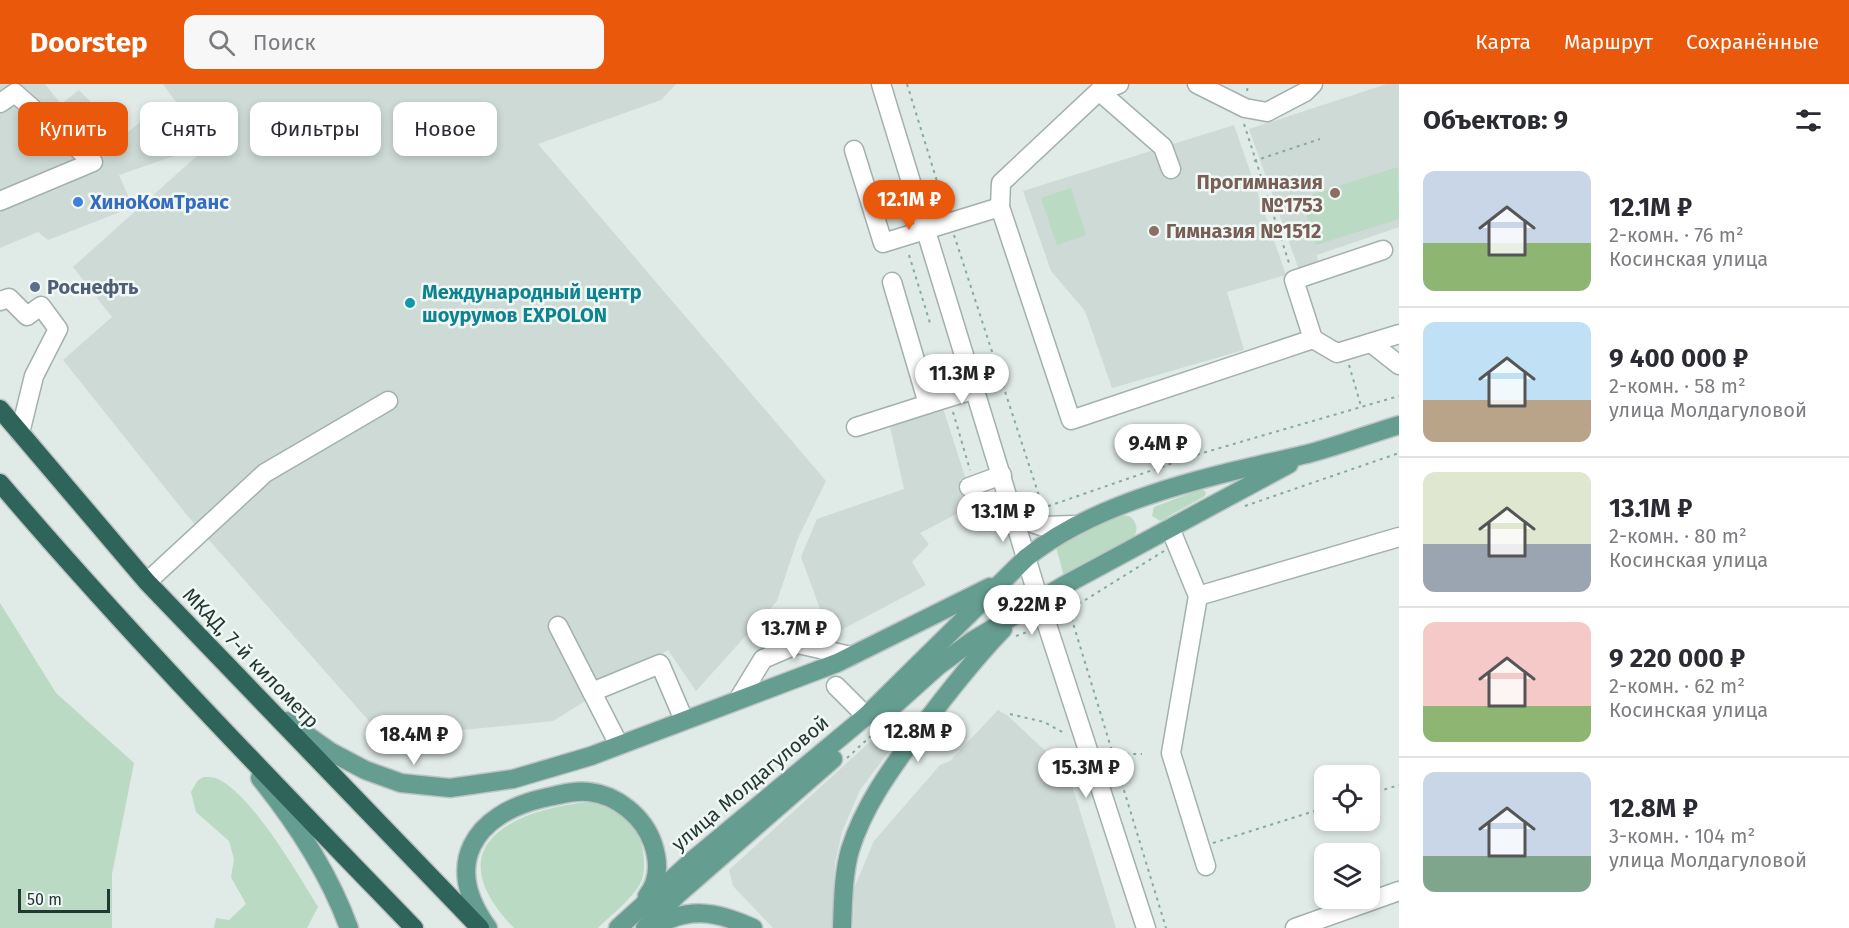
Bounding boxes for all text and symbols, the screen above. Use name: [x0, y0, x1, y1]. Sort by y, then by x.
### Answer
search box: [184, 15, 604, 69]
text: Doorstep: [30, 26, 148, 59]
icon: search: [205, 26, 238, 59]
text: Поиск: [253, 29, 316, 56]
text: Карта: [1475, 29, 1531, 55]
text: Маршрут: [1564, 29, 1653, 55]
text: Сохранённые: [1686, 29, 1819, 55]
chip: Купить: [18, 102, 128, 156]
chip: Снять: [140, 102, 238, 156]
chip: Фильтры: [250, 102, 381, 156]
chip: Новое: [393, 102, 497, 156]
icon: filters: [1792, 104, 1825, 137]
text: Объектов: 9: [1423, 105, 1568, 136]
place label: Прогимназия №1753: [1197, 170, 1323, 217]
pin: 12.1M ₽: [854, 180, 964, 231]
marker: Прогимназия №1753: [1328, 186, 1342, 200]
text: 12.1M ₽: [877, 187, 941, 211]
place label: ХиноКомТранс: [89, 190, 229, 214]
text: 12.1M ₽: [1609, 192, 1692, 223]
marker: ХиноКомТранс: [71, 195, 85, 209]
icon: home: [1471, 195, 1543, 267]
place label: Гимназия №1512: [1166, 219, 1321, 243]
text: 2-комн. · 76 m²: [1609, 223, 1744, 247]
marker: Гимназия №1512: [1147, 224, 1161, 238]
text: Косинская улица: [1609, 247, 1768, 271]
place label: Роснефть: [47, 275, 139, 299]
marker: Роснефть: [28, 280, 42, 294]
place label: Международный центр шоурумов EXPOLON: [422, 280, 642, 327]
marker: Международный центр шоурумов EXPOLON: [403, 296, 417, 310]
text: 9 400 000 ₽: [1609, 343, 1748, 374]
icon: home: [1471, 346, 1543, 418]
pin: 11.3M ₽: [907, 354, 1017, 405]
text: 11.3M ₽: [929, 361, 995, 385]
text: 2-комн. · 58 m²: [1609, 374, 1746, 398]
text: улица Молдагуловой: [1609, 398, 1807, 422]
pin: 9.4M ₽: [1109, 424, 1207, 475]
text: 9.4M ₽: [1128, 431, 1188, 455]
pin: 13.1M ₽: [948, 492, 1058, 543]
text: 13.1M ₽: [1609, 493, 1692, 524]
icon: home: [1471, 496, 1543, 568]
text: 13.1M ₽: [971, 499, 1035, 523]
text: 2-комн. · 80 m²: [1609, 524, 1747, 548]
text: Косинская улица: [1609, 548, 1768, 572]
street label: МКАД, 7-й километр: [178, 583, 324, 733]
pin: 9.22M ₽: [977, 585, 1087, 636]
text: 9.22M ₽: [997, 592, 1067, 616]
pin: 13.7M ₽: [739, 609, 849, 660]
text: 13.7M ₽: [761, 616, 827, 640]
text: 9 220 000 ₽: [1609, 643, 1745, 674]
icon: home: [1471, 646, 1543, 718]
text: 2-комн. · 62 m²: [1609, 674, 1745, 698]
text: Косинская улица: [1609, 698, 1768, 722]
street label: улица Молдагуловой: [666, 710, 834, 856]
pin: 12.8M ₽: [863, 712, 973, 763]
pin: 18.4M ₽: [359, 715, 469, 766]
text: 12.8M ₽: [884, 719, 952, 743]
text: 18.4M ₽: [380, 722, 448, 746]
pin: 15.3M ₽: [1031, 748, 1141, 799]
text: 15.3M ₽: [1052, 755, 1120, 779]
map controls: [1314, 765, 1380, 909]
button: locate: [1314, 765, 1380, 831]
text: 12.8M ₽: [1609, 793, 1698, 824]
icon: home: [1471, 796, 1543, 868]
text: 3-комн. · 104 m²: [1609, 824, 1755, 848]
button: layers: [1314, 843, 1380, 909]
text: улица Молдагуловой: [1609, 848, 1807, 872]
scale bar: [18, 886, 110, 914]
text: 50 m: [27, 890, 62, 909]

